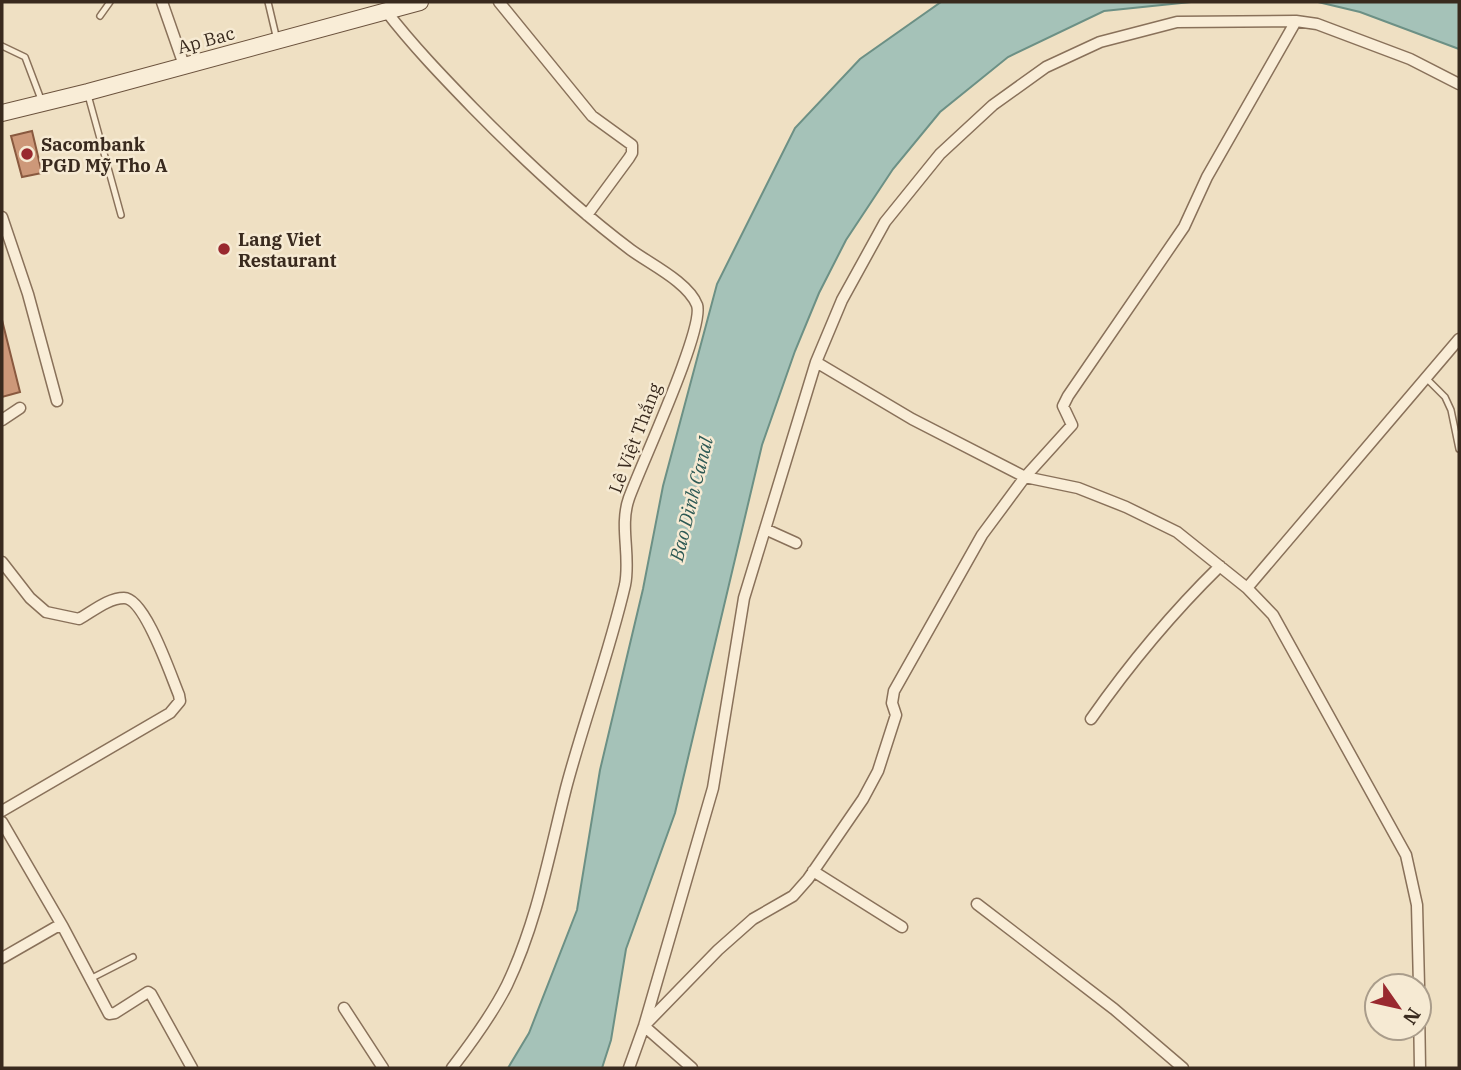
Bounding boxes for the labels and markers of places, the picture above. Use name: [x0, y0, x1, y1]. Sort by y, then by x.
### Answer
place label: Sacombank PGD Mỹ Tho A: [41, 133, 168, 177]
marker: Sacombank PGD Mỹ Tho A: [19, 146, 35, 162]
place label: Lang Viet Restaurant: [238, 228, 337, 272]
marker: Lang Viet Restaurant: [216, 241, 232, 257]

